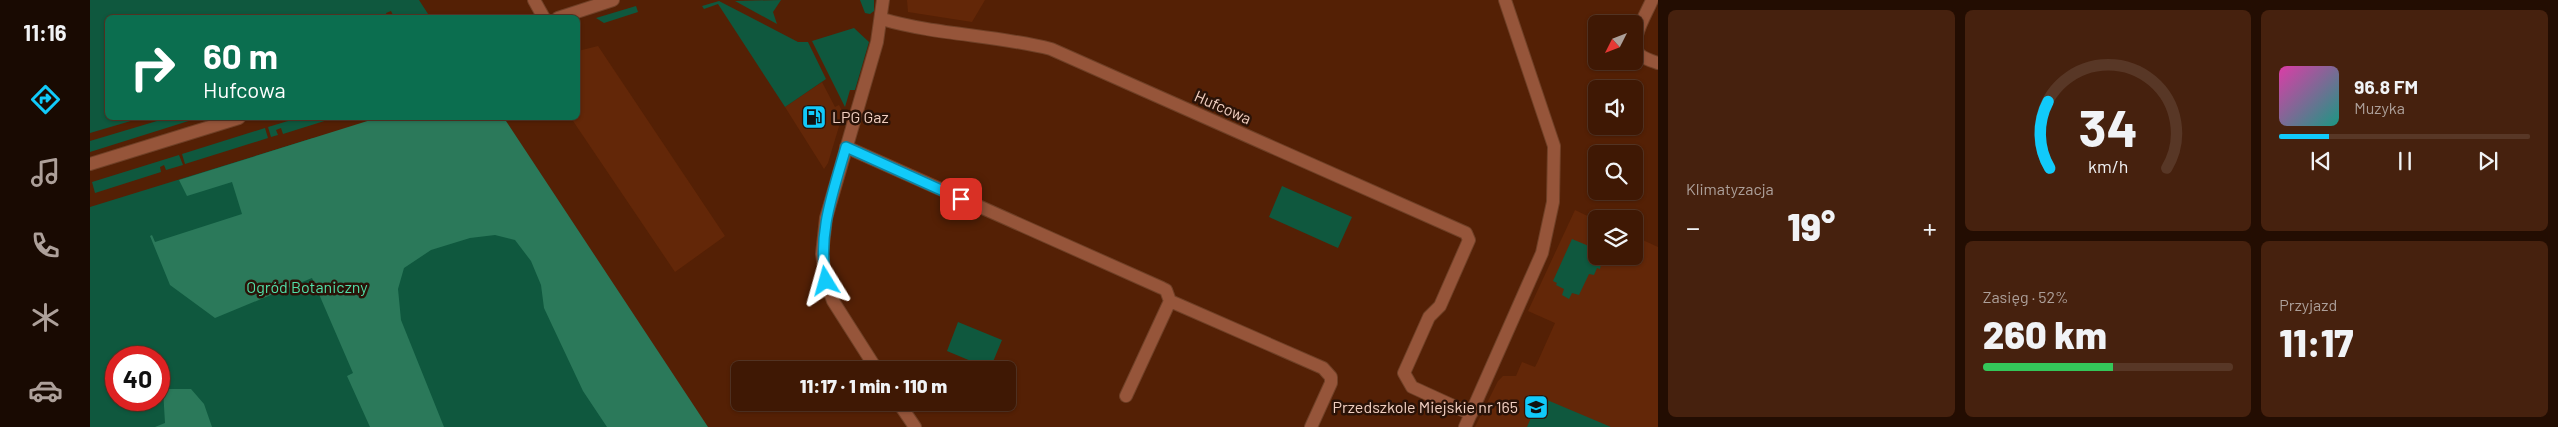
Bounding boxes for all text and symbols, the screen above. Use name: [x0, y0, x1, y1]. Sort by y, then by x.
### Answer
north arrow: [1588, 15, 1642, 70]
map controls: [1588, 15, 1643, 265]
text: 11:16: [23, 19, 67, 45]
text: 60 m: [203, 34, 278, 76]
icon: right: [120, 35, 185, 100]
text: 96.8 FM: [2354, 75, 2418, 98]
text: Hufcowa: [203, 76, 286, 102]
button: sound: [1588, 80, 1643, 135]
icon: directions: [28, 82, 63, 117]
street label: Hufcowa: [1192, 86, 1255, 127]
text: 34: [2078, 95, 2138, 157]
text: Muzyka: [2354, 98, 2405, 117]
fuel station icon: LPG Gaz: [801, 104, 827, 130]
place label: LPG Gaz: [832, 107, 889, 126]
button: search: [1588, 145, 1643, 200]
icon: previous: [2307, 147, 2335, 175]
icon: pause: [2391, 147, 2419, 175]
icon: next: [2474, 147, 2502, 175]
icon: music: [28, 155, 63, 190]
text: km/h: [2088, 155, 2128, 177]
pin: [940, 178, 982, 220]
text: Klimatyzacja: [1686, 179, 1774, 198]
icon: arrive: [947, 185, 975, 213]
text: 19°: [1787, 203, 1835, 249]
button: layers: [1588, 210, 1643, 265]
text: −: [1686, 210, 1700, 244]
text: +: [1923, 210, 1937, 244]
icon: phone: [28, 228, 63, 263]
position arrow: [799, 254, 851, 306]
park label: Ogród Botaniczny: [246, 277, 368, 296]
text: Zasięg · 52%: [1983, 287, 2069, 306]
text: Przyjazd: [2279, 295, 2337, 314]
icon: climate: [28, 300, 63, 335]
text: 260 km: [1983, 311, 2107, 357]
text: 11:17: [2279, 319, 2353, 365]
speed limit sign: 40: [105, 346, 170, 411]
icon: car: [28, 373, 63, 408]
text: 11:17 · 1 min · 110 m: [800, 374, 947, 397]
school or university icon: Przedszkole Miejskie nr 165: [1523, 394, 1549, 420]
place label: Przedszkole Miejskie nr 165: [1332, 397, 1518, 416]

